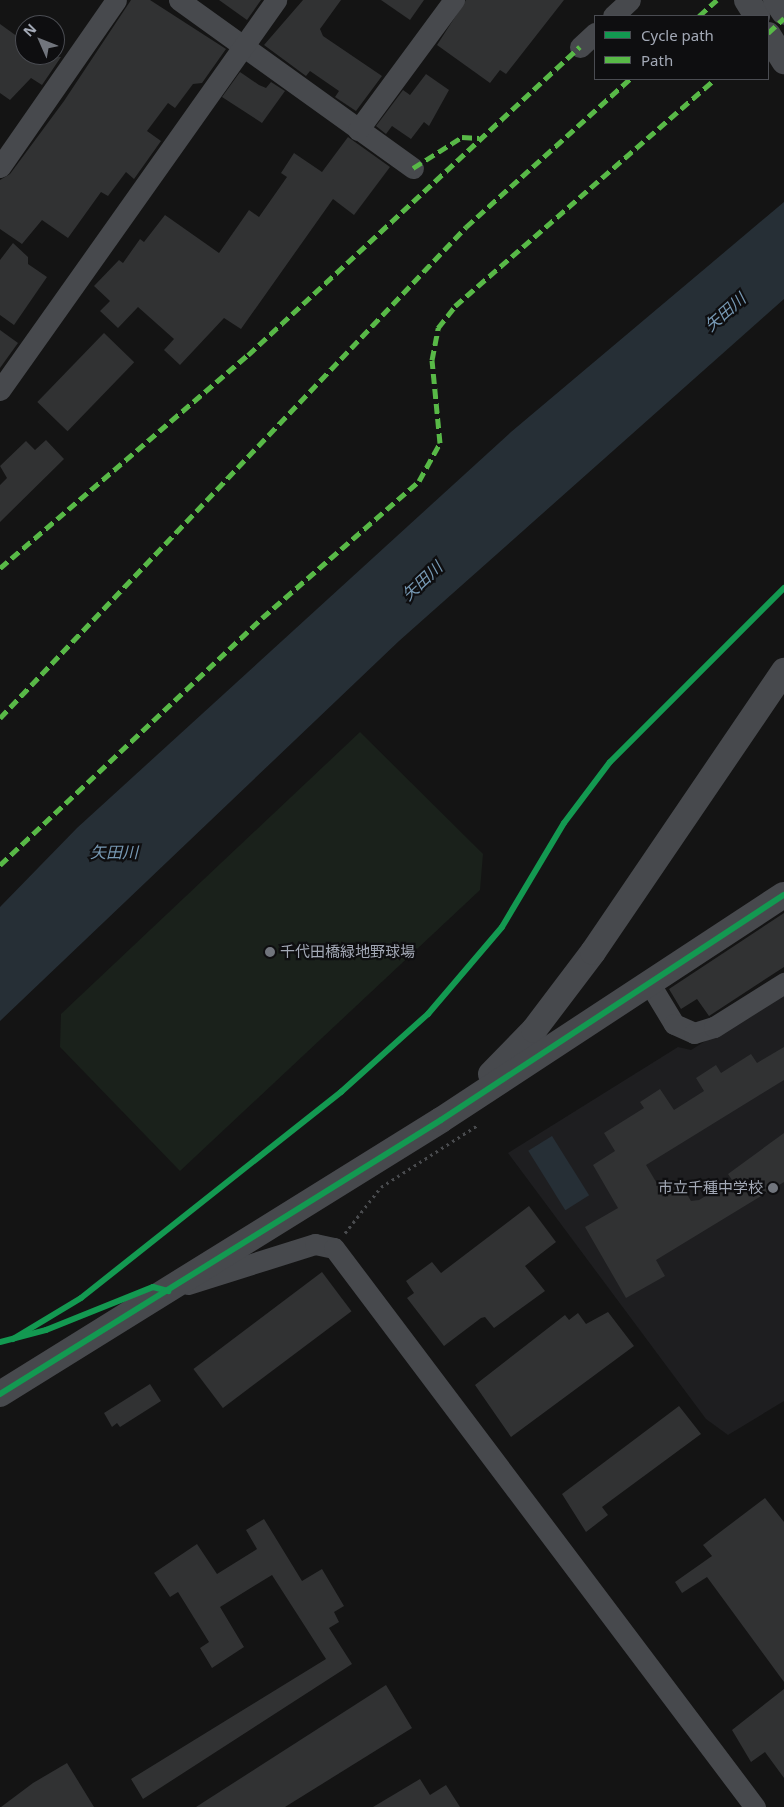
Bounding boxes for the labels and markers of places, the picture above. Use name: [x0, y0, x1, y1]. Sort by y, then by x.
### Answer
place label: 千代田橋緑地野球場: [280, 943, 415, 961]
marker: 千代田橋緑地野球場: [264, 946, 276, 958]
place label: 市立千種中学校: [658, 1179, 763, 1197]
marker: 市立千種中学校: [767, 1182, 779, 1194]

